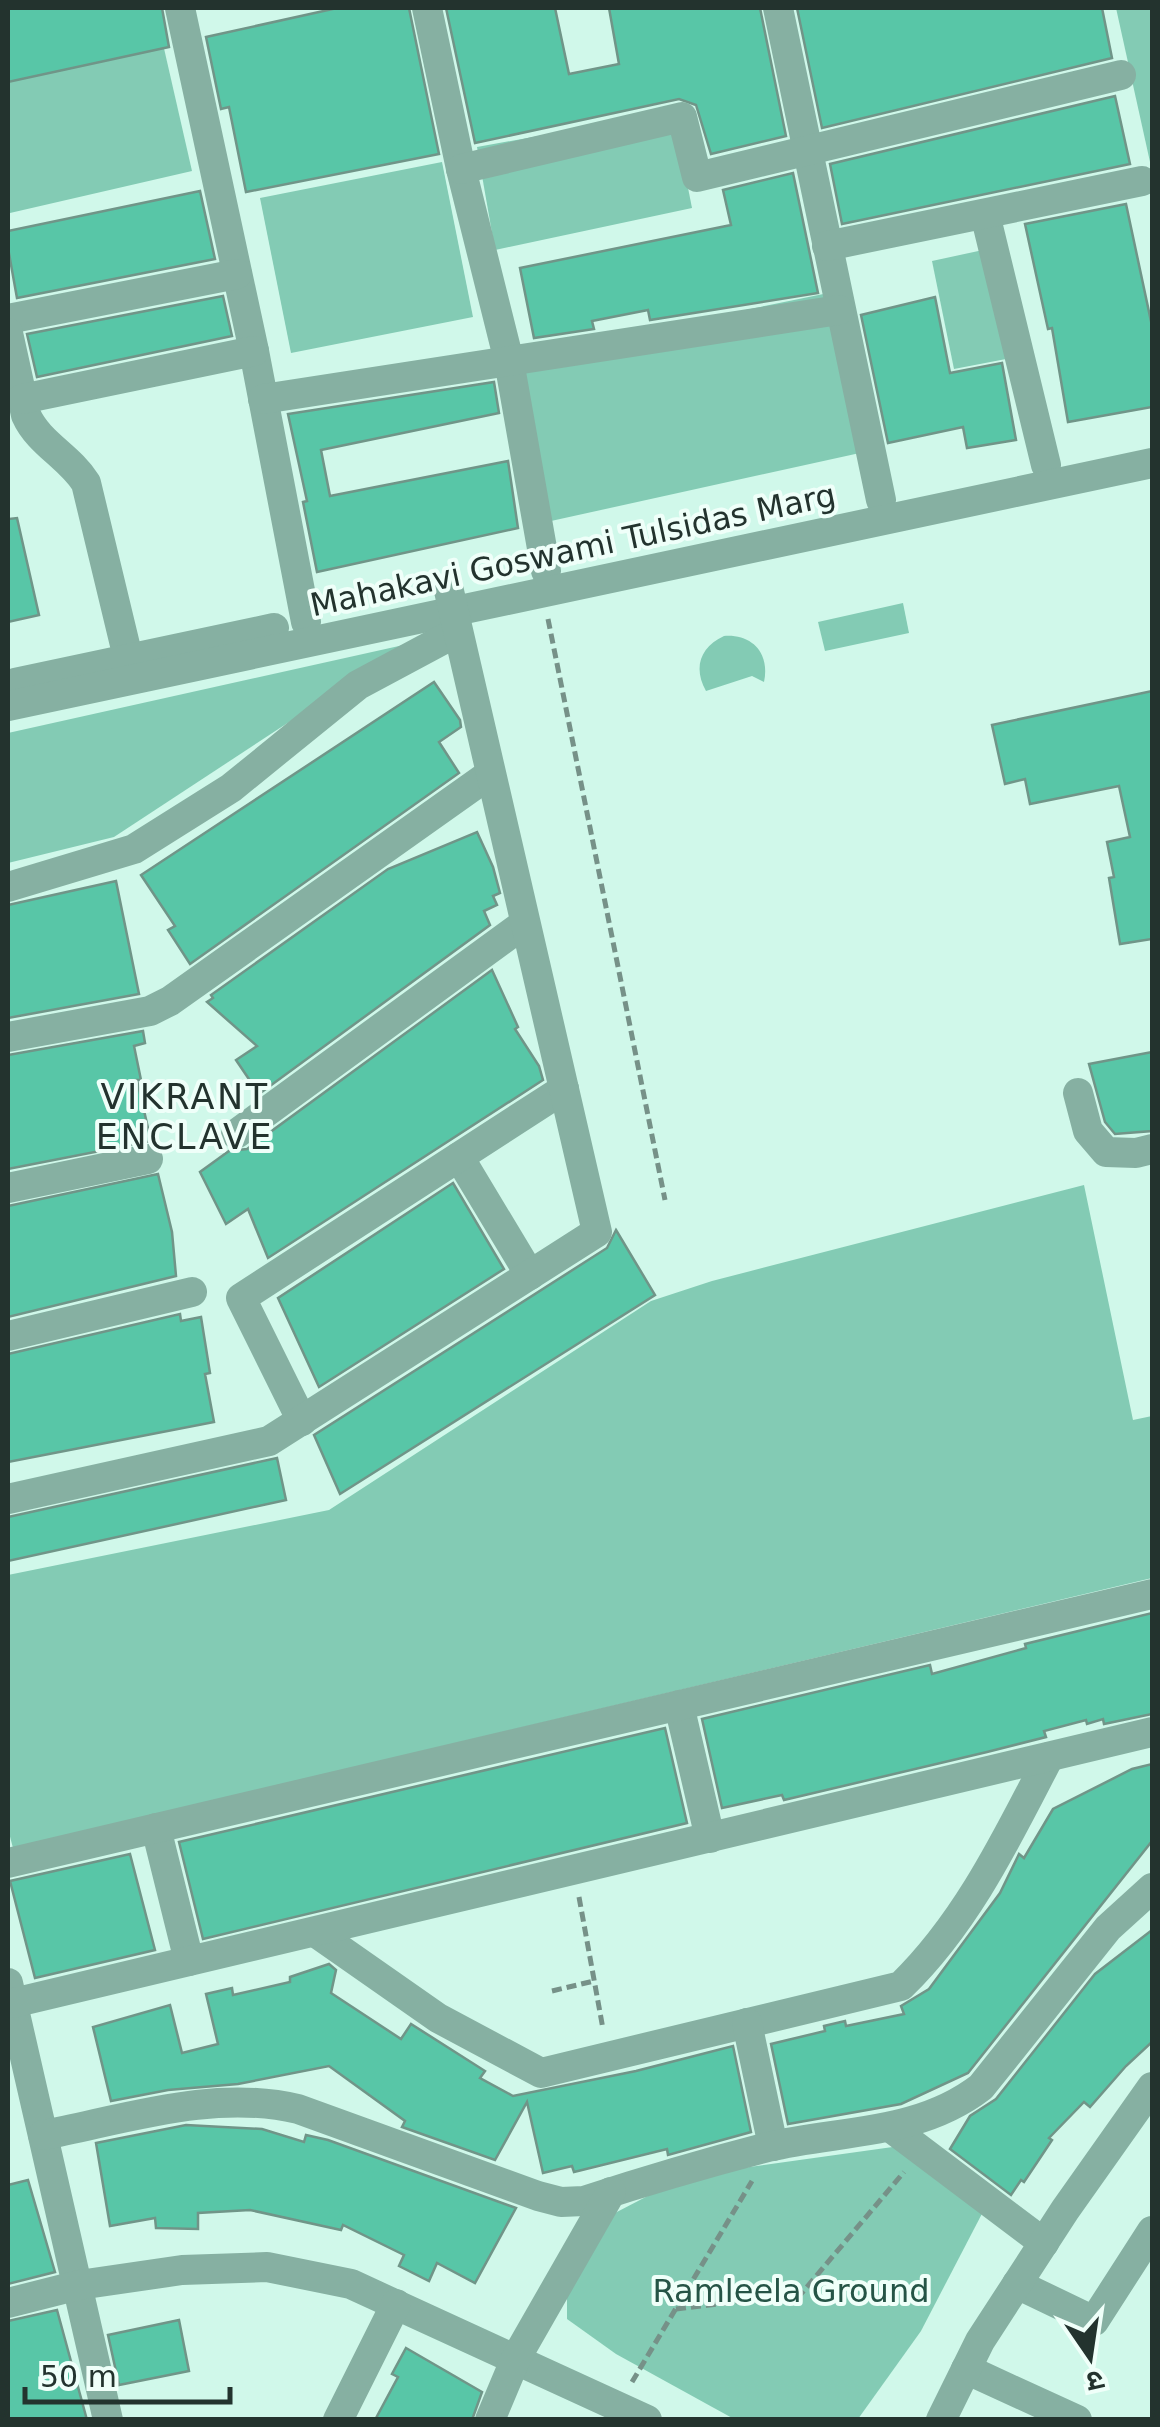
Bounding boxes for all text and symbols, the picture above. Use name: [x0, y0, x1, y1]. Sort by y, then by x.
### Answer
street label: Mahakavi Goswami Tulsidas Marg: [307, 476, 839, 624]
district label: VIKRANT ENCLAVE: [96, 1077, 274, 1157]
park label: Ramleela Ground: [653, 2272, 929, 2310]
north arrow: [1040, 2307, 1140, 2407]
scale bar: [25, 2342, 230, 2404]
text: 50 m: [40, 2359, 117, 2394]
text: उ: [1083, 2363, 1107, 2399]

